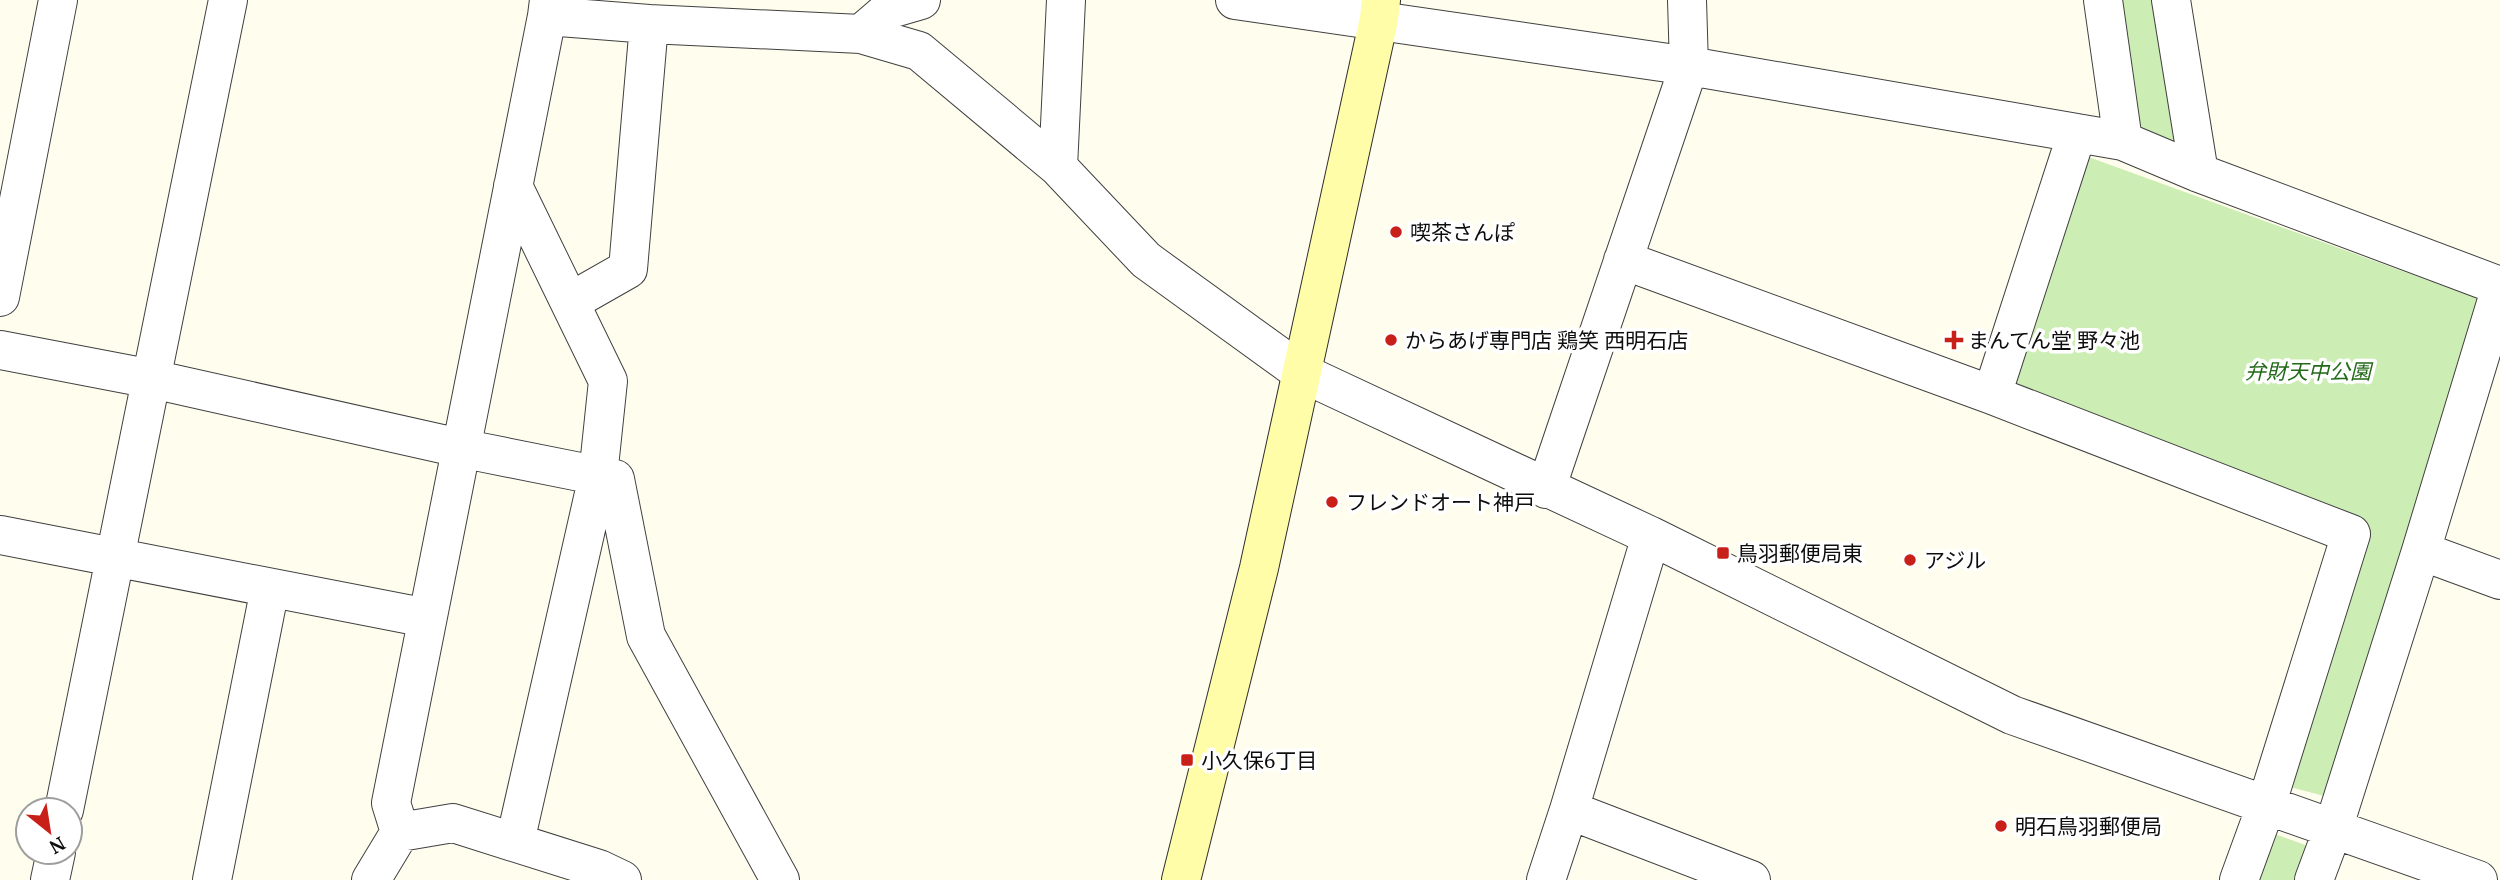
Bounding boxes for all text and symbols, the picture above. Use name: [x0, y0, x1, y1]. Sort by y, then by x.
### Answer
place label: 喫茶さんぽ: [1410, 218, 1515, 246]
marker: 喫茶さんぽ: [1388, 224, 1404, 240]
place label: からあげ専門店 鶏笑 西明石店: [1405, 326, 1688, 354]
place label: まんてん堂 野々池: [1968, 326, 2140, 354]
marker: からあげ専門店 鶏笑 西明石店: [1383, 332, 1399, 348]
marker: まんてん堂 野々池: [1946, 332, 1962, 348]
park label: 弁財天中公園: [2245, 357, 2374, 385]
place label: フレンドオート神戸: [1346, 488, 1535, 516]
marker: フレンドオート神戸: [1324, 494, 1340, 510]
place label: 鳥羽郵便局東: [1737, 539, 1863, 567]
marker: 鳥羽郵便局東: [1715, 545, 1731, 561]
place label: アジル: [1924, 546, 1986, 574]
marker: アジル: [1902, 552, 1918, 568]
place label: 小久保6丁目: [1201, 746, 1317, 774]
marker: 小久保6丁目: [1179, 752, 1195, 768]
north arrow: [14, 796, 84, 866]
place label: 明石鳥羽郵便局: [2015, 812, 2162, 840]
marker: 明石鳥羽郵便局: [1993, 818, 2009, 834]
text: N: [45, 832, 70, 861]

